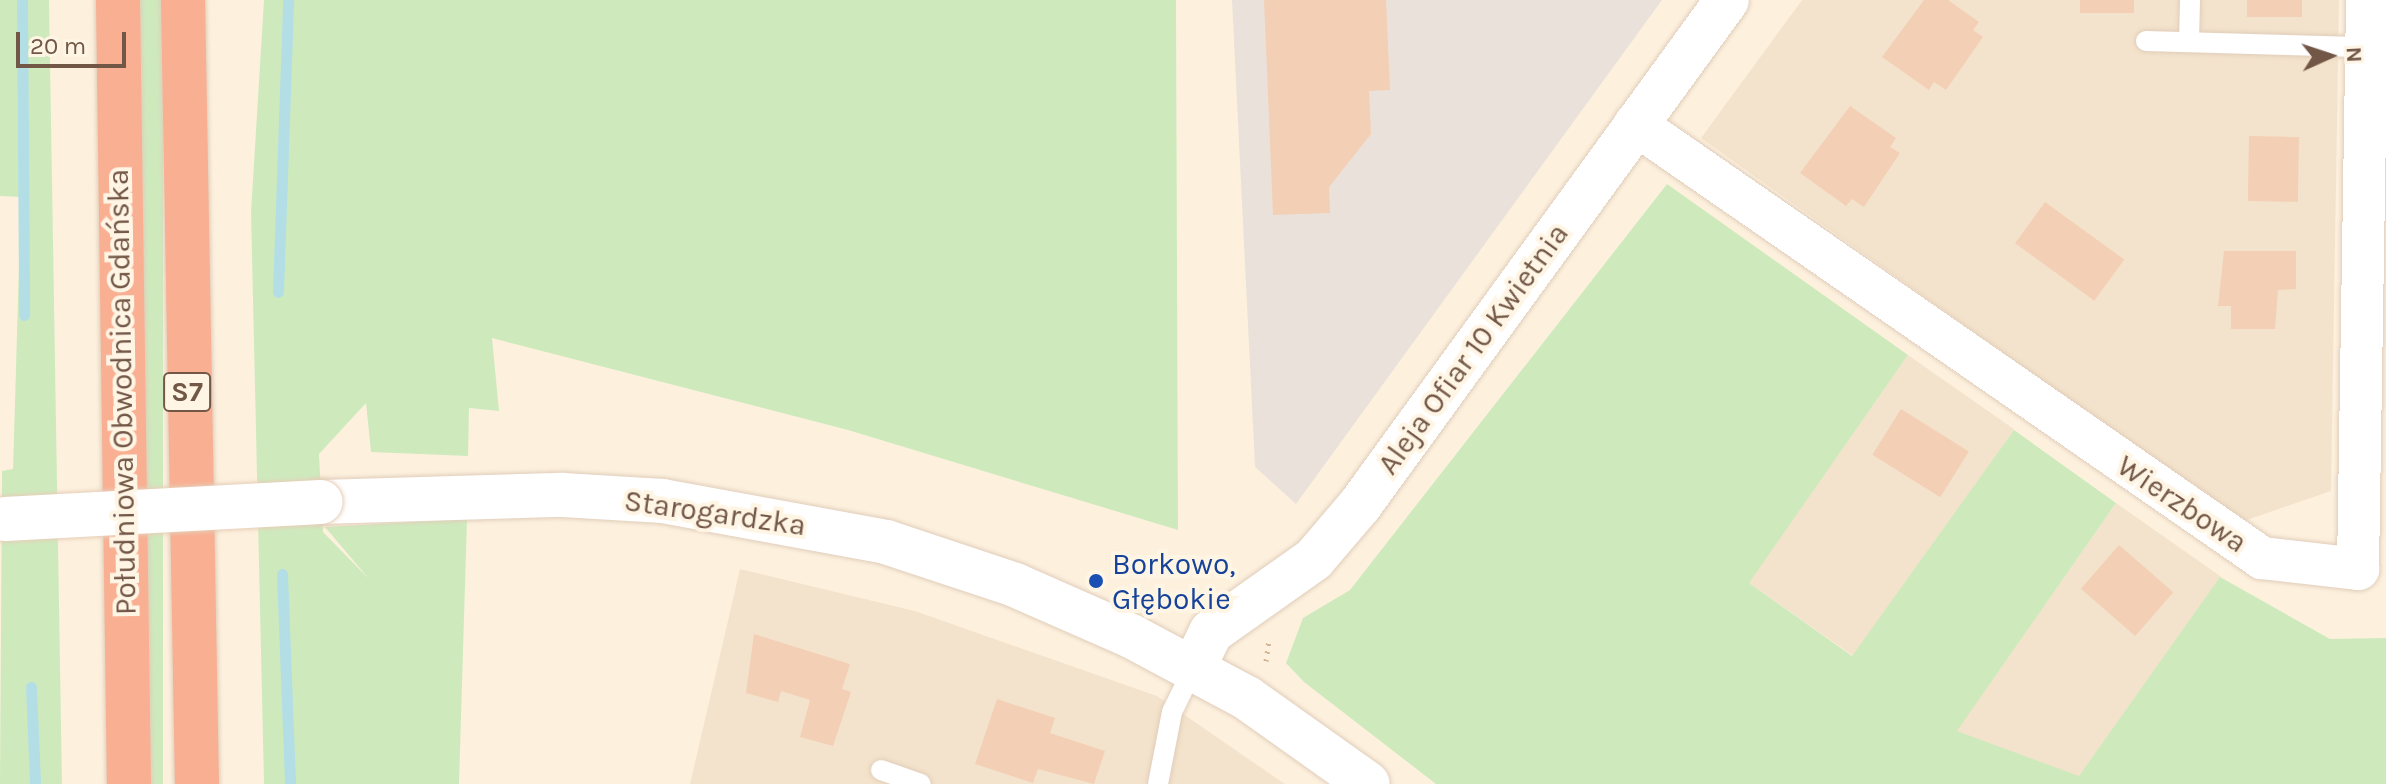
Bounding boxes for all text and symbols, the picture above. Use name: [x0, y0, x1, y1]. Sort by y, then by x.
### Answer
scale bar: [20, 16, 130, 66]
north arrow: [2290, 16, 2370, 96]
text: 20 m: [30, 32, 86, 60]
text: N: [2341, 46, 2367, 63]
street label: Południowa Obwodnica Gdańska: [100, 169, 144, 615]
street label: Aleja Ofiar 10 Kwietnia: [1370, 217, 1576, 481]
road number: S7: [163, 368, 211, 416]
street label: Wierzbowa: [2110, 448, 2254, 560]
street label: Starogardzka: [622, 482, 808, 544]
place label: Borkowo, Głębokie: [1112, 546, 1236, 616]
marker: Borkowo, Głębokie: [1087, 572, 1105, 590]

